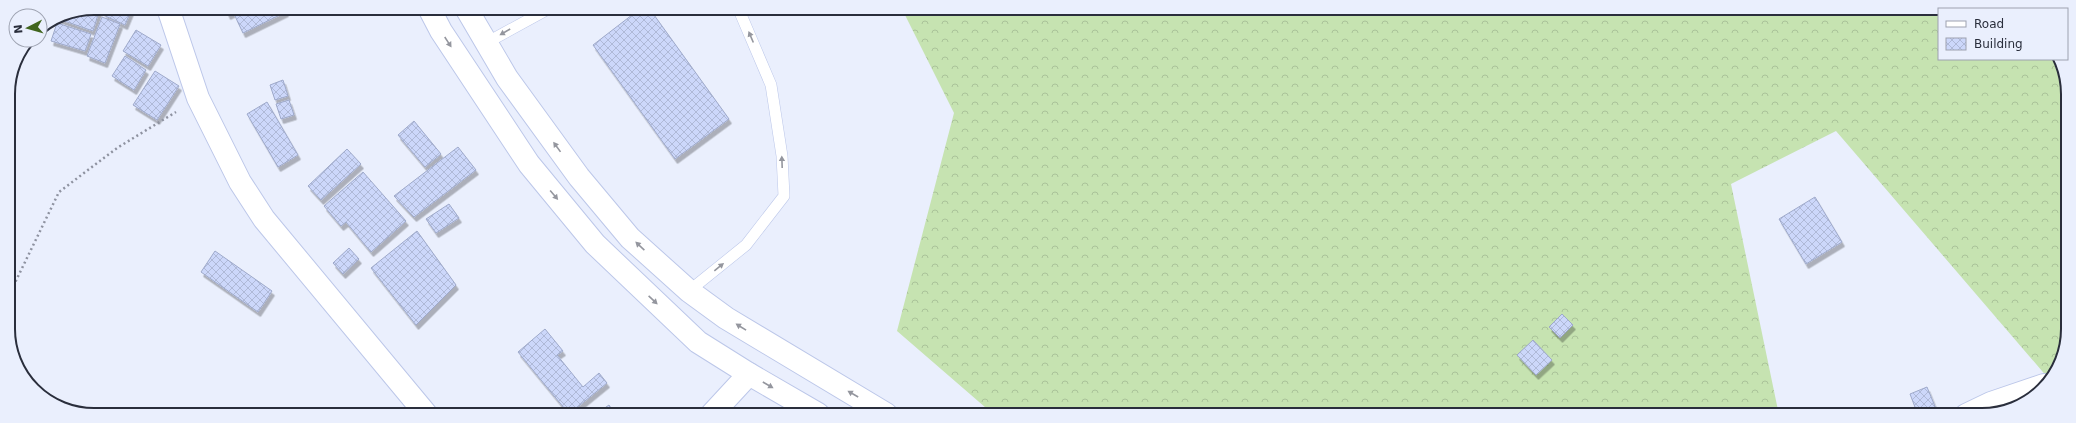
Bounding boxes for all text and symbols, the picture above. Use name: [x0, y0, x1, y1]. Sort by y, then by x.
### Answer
north arrow: [8, 8, 48, 48]
legend: [1938, 8, 2068, 60]
text: Road: [1974, 17, 2004, 31]
text: N: [12, 24, 25, 34]
one-way arrow: [499, 28, 511, 35]
one-way arrow: [748, 32, 754, 43]
one-way arrow: [444, 37, 452, 47]
text: Building: [1974, 37, 2023, 51]
one-way arrow: [553, 141, 561, 152]
one-way arrow: [779, 156, 786, 168]
one-way arrow: [550, 189, 559, 200]
one-way arrow: [635, 242, 645, 251]
one-way arrow: [714, 263, 725, 271]
one-way arrow: [648, 295, 658, 304]
one-way arrow: [735, 324, 747, 331]
one-way arrow: [762, 382, 774, 389]
one-way arrow: [847, 391, 859, 398]

